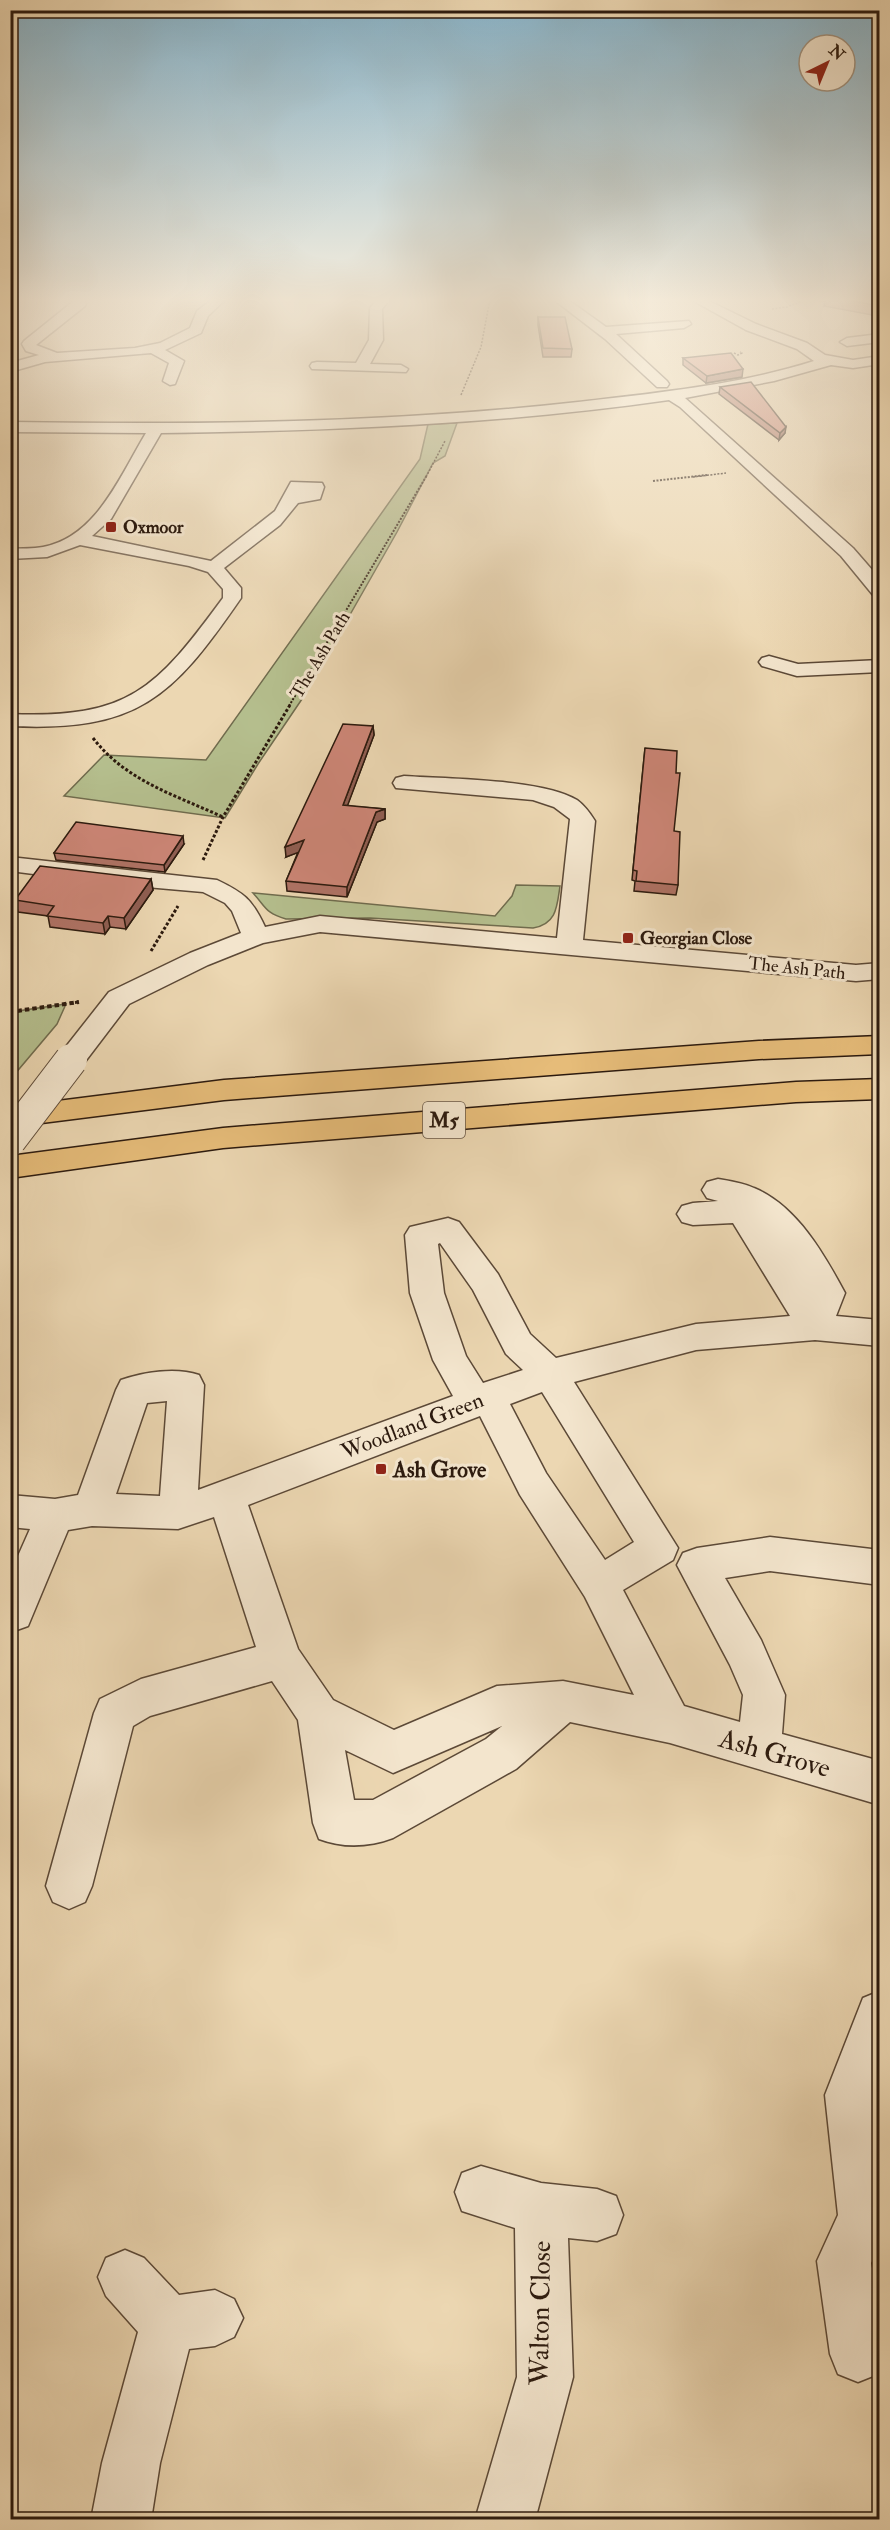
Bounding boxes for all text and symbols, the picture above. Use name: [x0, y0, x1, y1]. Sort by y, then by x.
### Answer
north arrow: [797, 33, 857, 93]
text: N: [824, 40, 849, 65]
place label: Oxmoor: [123, 516, 184, 539]
marker: Oxmoor: [104, 520, 118, 534]
street label: The Ash Path: [285, 607, 356, 703]
place label: Georgian Close: [640, 927, 753, 950]
marker: Georgian Close: [621, 931, 635, 945]
street label: The Ash Path: [747, 952, 847, 985]
road number: M5: [423, 1102, 465, 1138]
street label: Woodland Green: [336, 1386, 487, 1466]
place label: Ash Grove: [392, 1456, 487, 1484]
marker: Ash Grove: [374, 1462, 388, 1476]
street label: Ash Grove: [714, 1722, 834, 1785]
street label: Walton Close: [523, 2241, 558, 2386]

